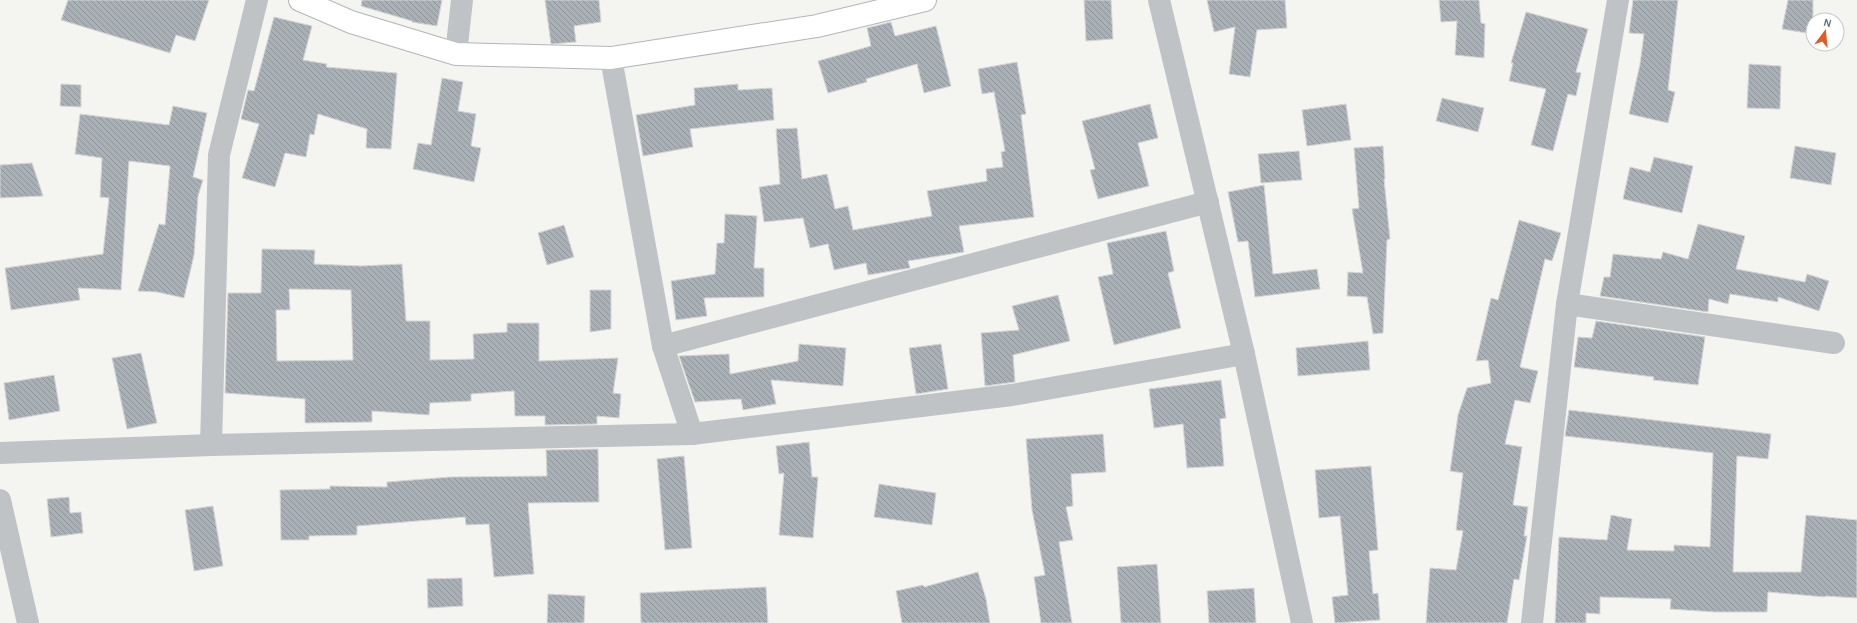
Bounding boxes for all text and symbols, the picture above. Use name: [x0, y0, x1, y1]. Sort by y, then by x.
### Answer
north arrow: [1805, 12, 1845, 52]
text: N: [1822, 16, 1833, 30]

